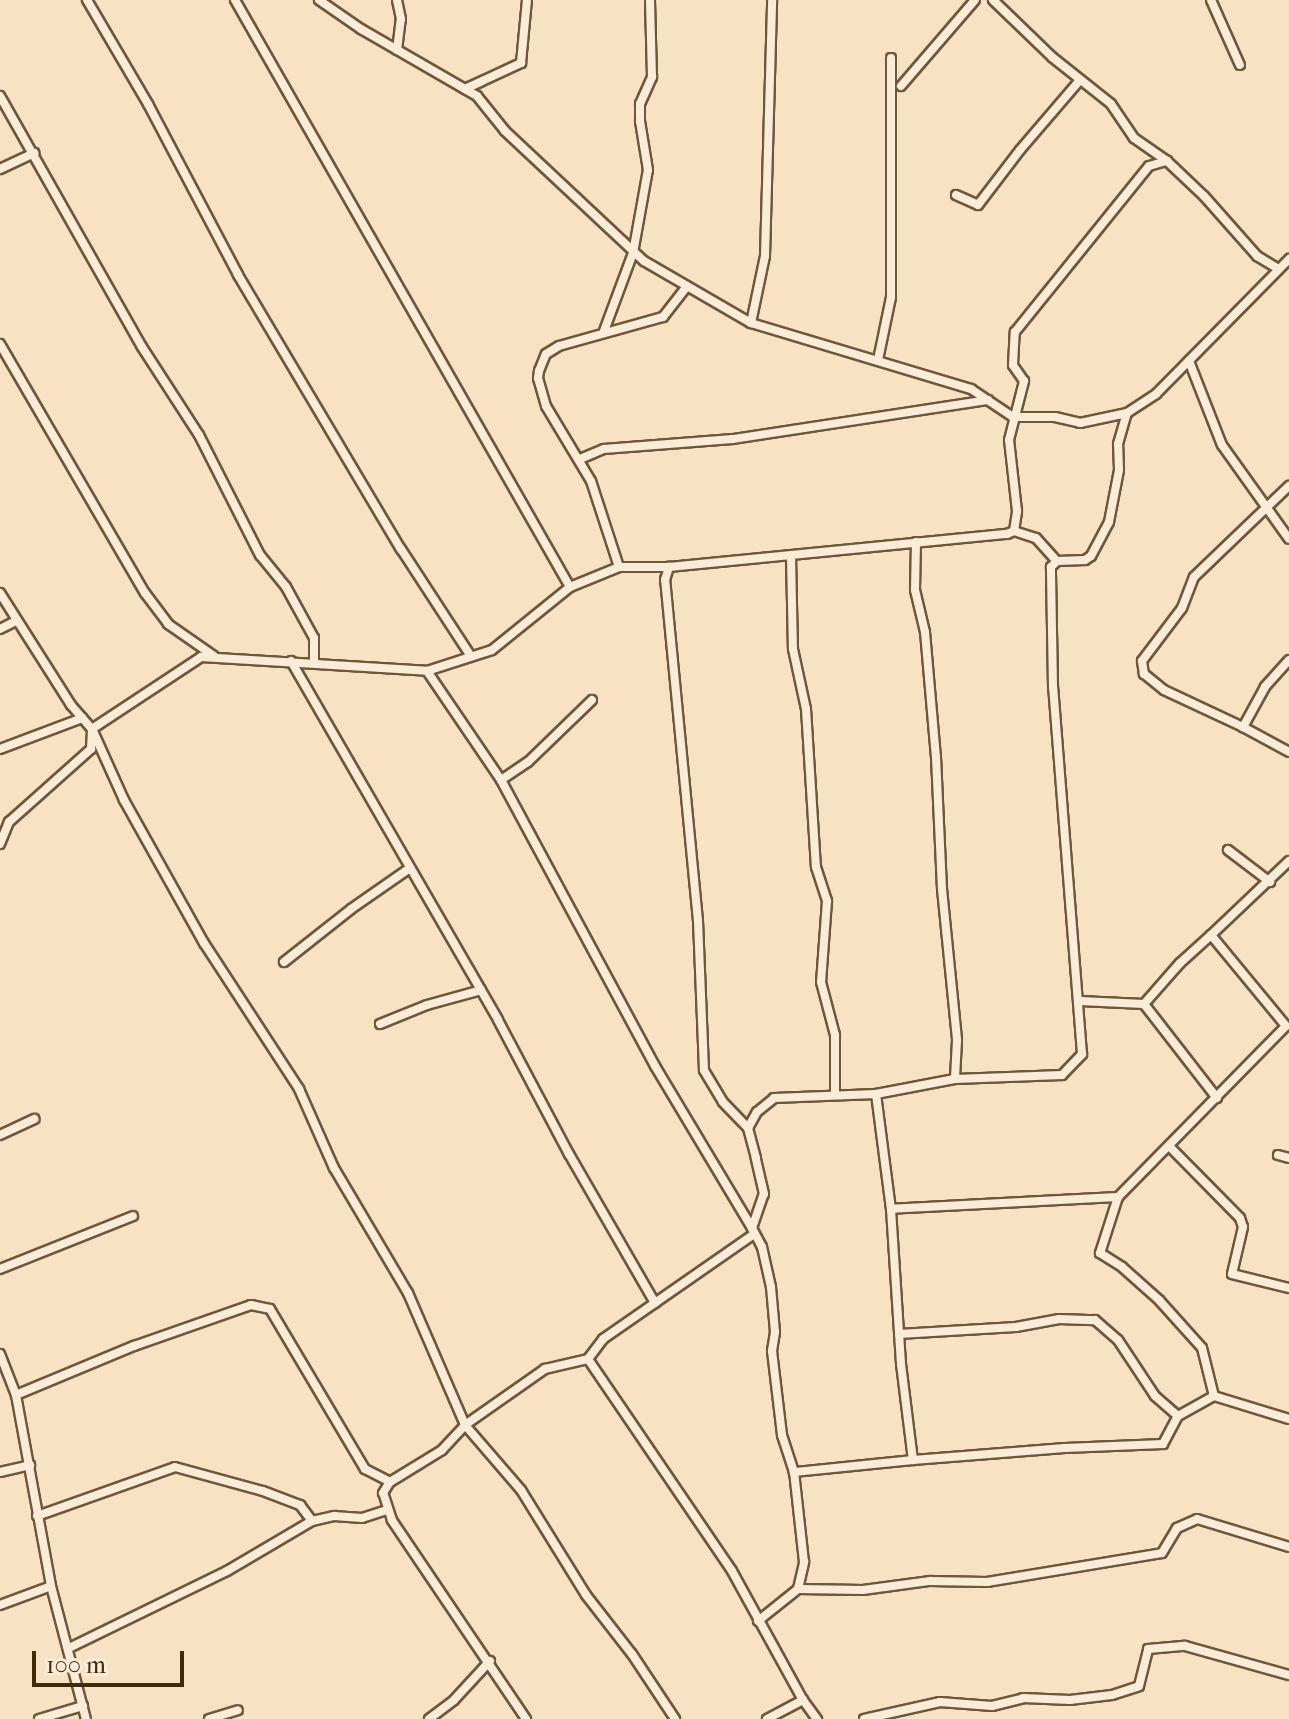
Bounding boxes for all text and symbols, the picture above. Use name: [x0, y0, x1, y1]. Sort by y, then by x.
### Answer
scale bar: [36, 1635, 188, 1685]
text: 100 m: [46, 1651, 106, 1679]

